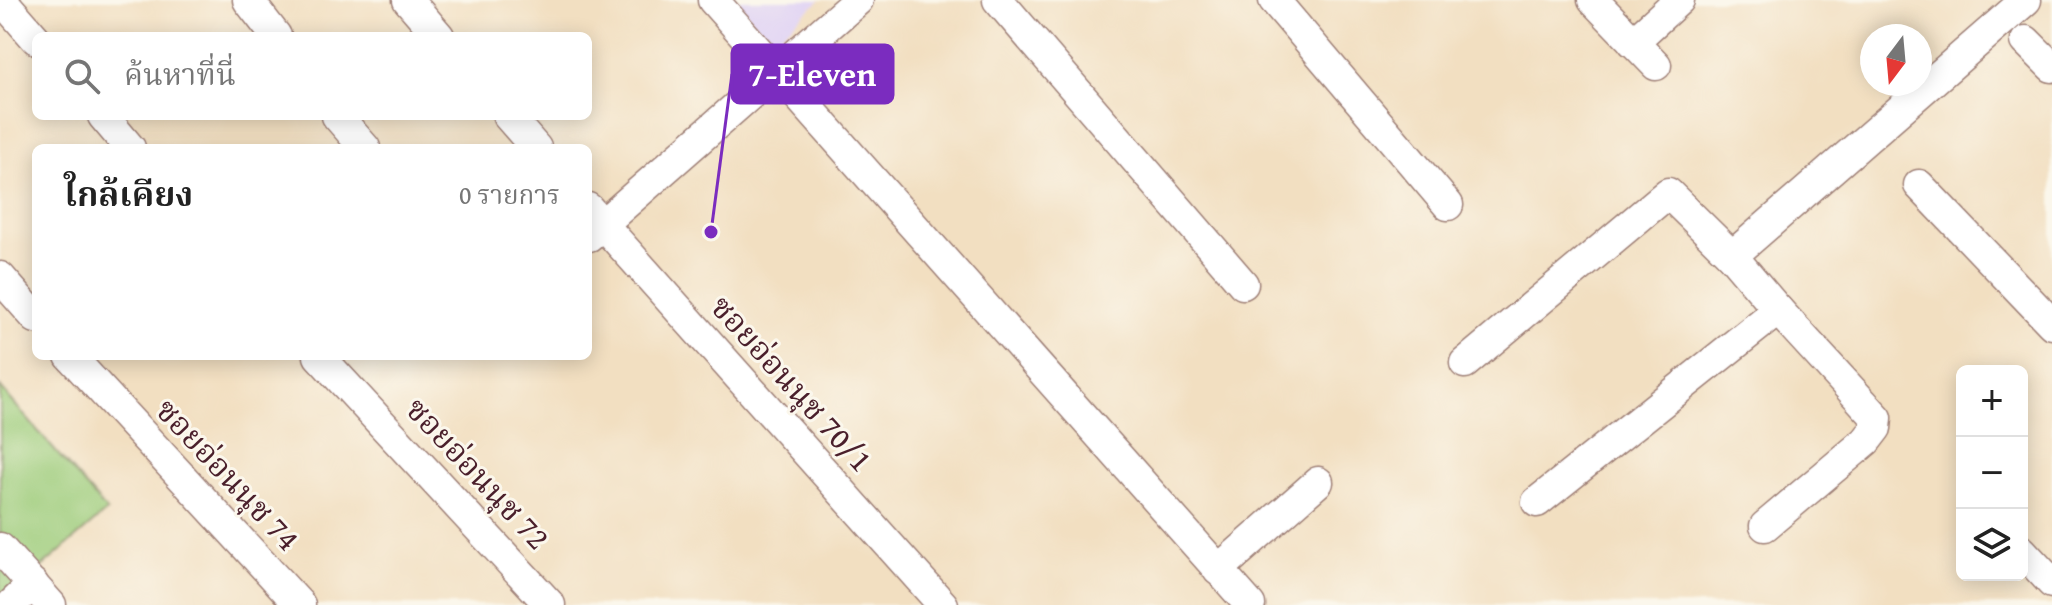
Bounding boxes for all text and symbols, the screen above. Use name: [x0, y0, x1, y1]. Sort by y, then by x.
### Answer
north arrow: [1860, 24, 1932, 96]
search box: [32, 32, 592, 120]
callout: 7-Eleven: [732, 45, 893, 103]
text: 7-Eleven: [748, 49, 876, 98]
text: ค้นหาที่นี่: [124, 52, 236, 96]
icon: search: [60, 54, 104, 98]
text: ใกล้เคียง: [64, 169, 193, 218]
text: 0 รายการ: [459, 175, 560, 214]
street label: ซอยอ่อนนุช 70/1: [700, 284, 884, 482]
map controls: [1956, 365, 2028, 581]
button: +: [1956, 365, 2028, 437]
street label: ซอยอ่อนนุช 72: [395, 386, 561, 560]
street label: ซอยอ่อนนุช 74: [145, 387, 311, 561]
button: −: [1956, 437, 2028, 509]
button: layers: [1956, 509, 2028, 581]

